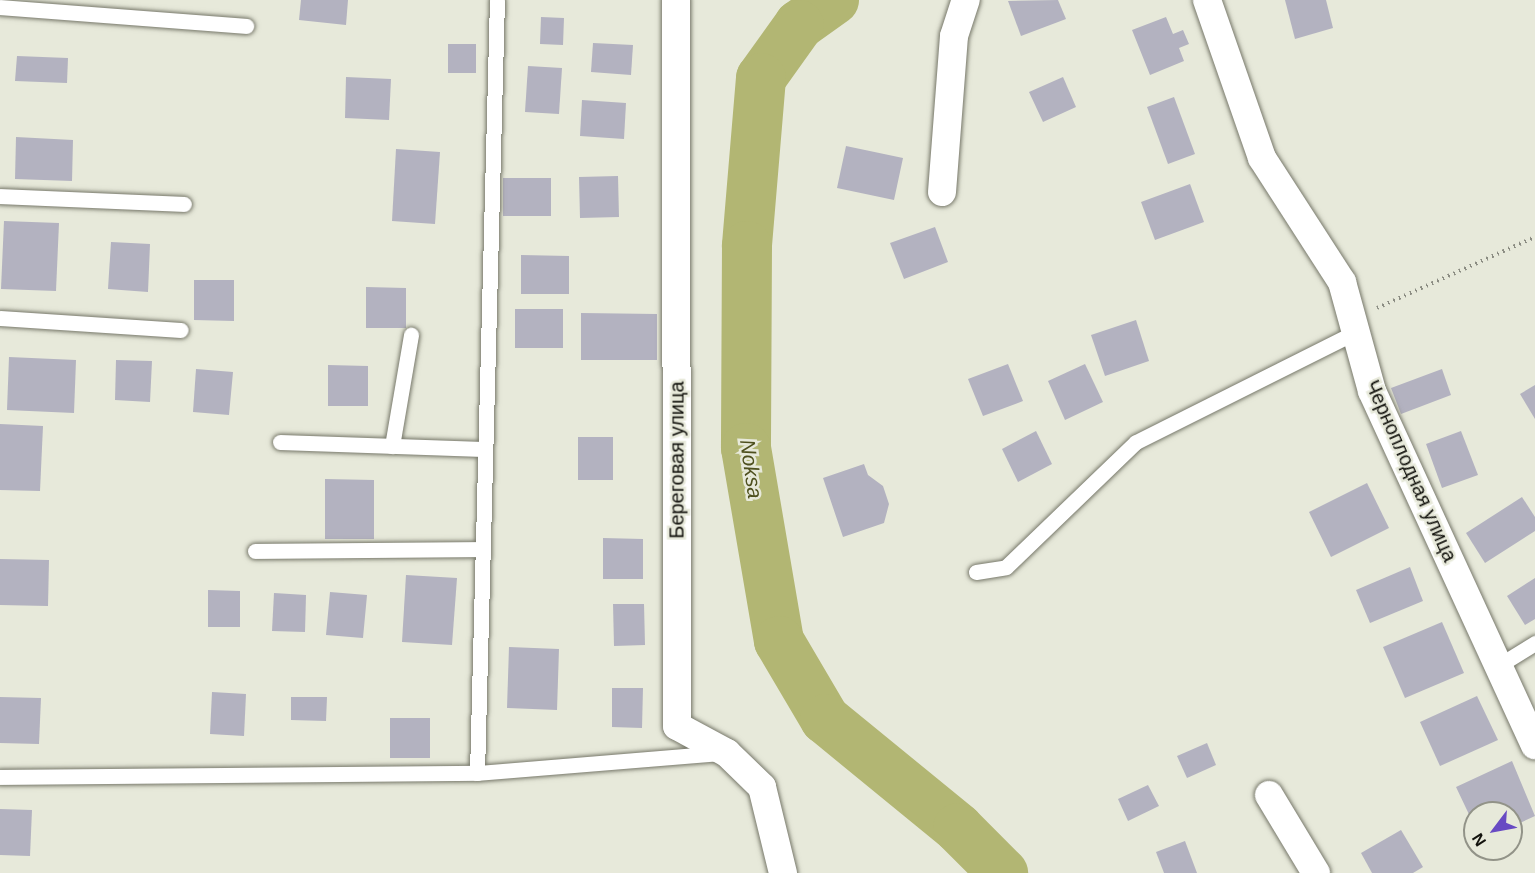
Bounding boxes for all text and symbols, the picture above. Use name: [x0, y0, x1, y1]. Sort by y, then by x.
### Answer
street label: Черноплодная улица: [1360, 376, 1462, 566]
street label: Береговая улица: [665, 381, 689, 539]
water label: Noksa: [734, 438, 768, 500]
north arrow: [1463, 801, 1523, 861]
text: N: [1469, 830, 1489, 849]

